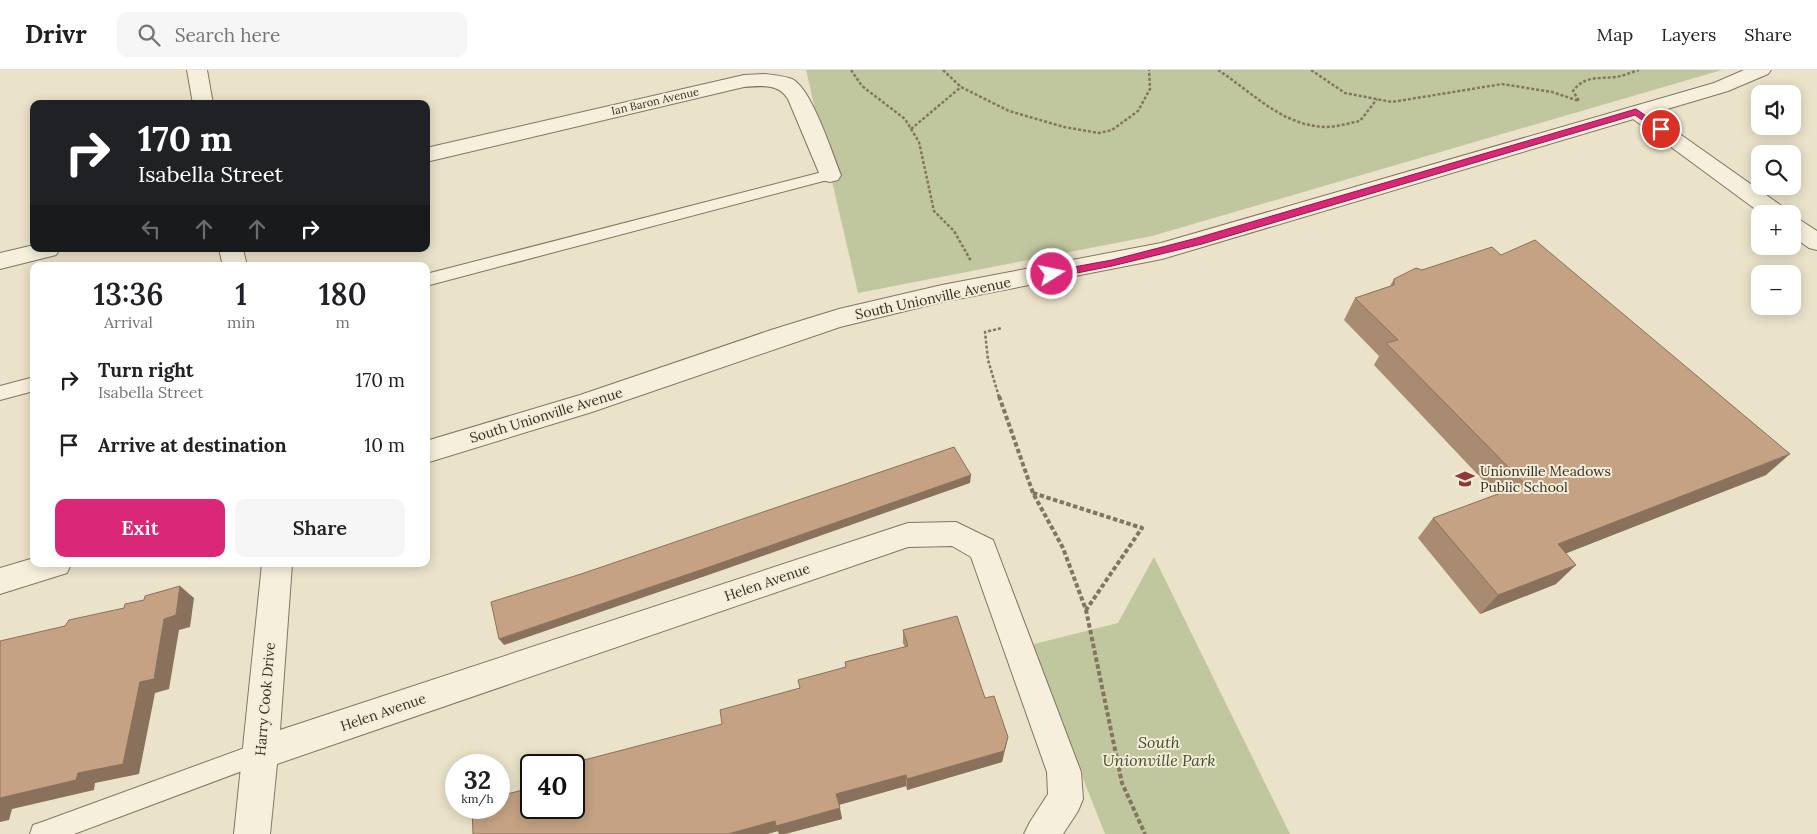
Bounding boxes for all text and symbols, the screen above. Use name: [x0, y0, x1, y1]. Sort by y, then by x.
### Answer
search box: [117, 12, 467, 57]
text: Drivr: [25, 19, 87, 50]
icon: search: [135, 21, 163, 49]
text: Search here: [175, 23, 280, 47]
text: Map: [1597, 23, 1633, 46]
text: Layers: [1661, 23, 1716, 46]
text: Share: [1744, 23, 1792, 46]
street label: Ian Baron Avenue: [610, 84, 700, 118]
map controls: [1751, 85, 1801, 315]
button: sound: [1751, 85, 1801, 135]
pin: [1640, 108, 1682, 150]
icon: arrive: [1647, 115, 1675, 143]
text: 170 m: [138, 116, 232, 161]
icon: right: [55, 120, 120, 185]
button: search: [1751, 145, 1801, 195]
text: Isabella Street: [138, 160, 283, 188]
button: +: [1751, 205, 1801, 255]
icon: left: [137, 215, 165, 243]
icon: ahead: [190, 215, 218, 243]
icon: ahead: [243, 215, 271, 243]
icon: right: [296, 215, 324, 243]
position arrow: [1025, 247, 1077, 299]
button: −: [1751, 265, 1801, 315]
street label: South Unionville Avenue: [853, 273, 1013, 323]
text: 13:36: [93, 275, 164, 313]
text: 1: [235, 275, 247, 313]
text: 180: [319, 275, 367, 313]
text: Arrival: [104, 312, 153, 332]
text: min: [227, 312, 255, 332]
text: m: [336, 312, 350, 332]
text: Turn right: [98, 358, 194, 382]
icon: right: [55, 366, 83, 394]
text: 170 m: [356, 368, 405, 392]
text: Isabella Street: [98, 382, 203, 402]
street label: South Unionville Avenue: [467, 383, 625, 447]
icon: arrive: [55, 431, 83, 459]
text: Arrive at destination: [98, 433, 287, 457]
text: 10 m: [364, 433, 405, 457]
place label: Unionville Meadows Public School: [1480, 462, 1611, 496]
school or university icon: Unionville Meadows Public School: [1454, 468, 1476, 490]
button: Exit: [55, 499, 225, 557]
button: Share: [235, 499, 405, 557]
street label: Helen Avenue: [722, 559, 813, 605]
street label: Harry Cook Drive: [251, 641, 279, 756]
street label: Helen Avenue: [338, 689, 429, 735]
park label: South Unionville Park: [1102, 732, 1216, 770]
speed limit sign: 40: [520, 754, 585, 819]
text: 32: [464, 764, 491, 796]
text: km/h: [461, 791, 494, 806]

